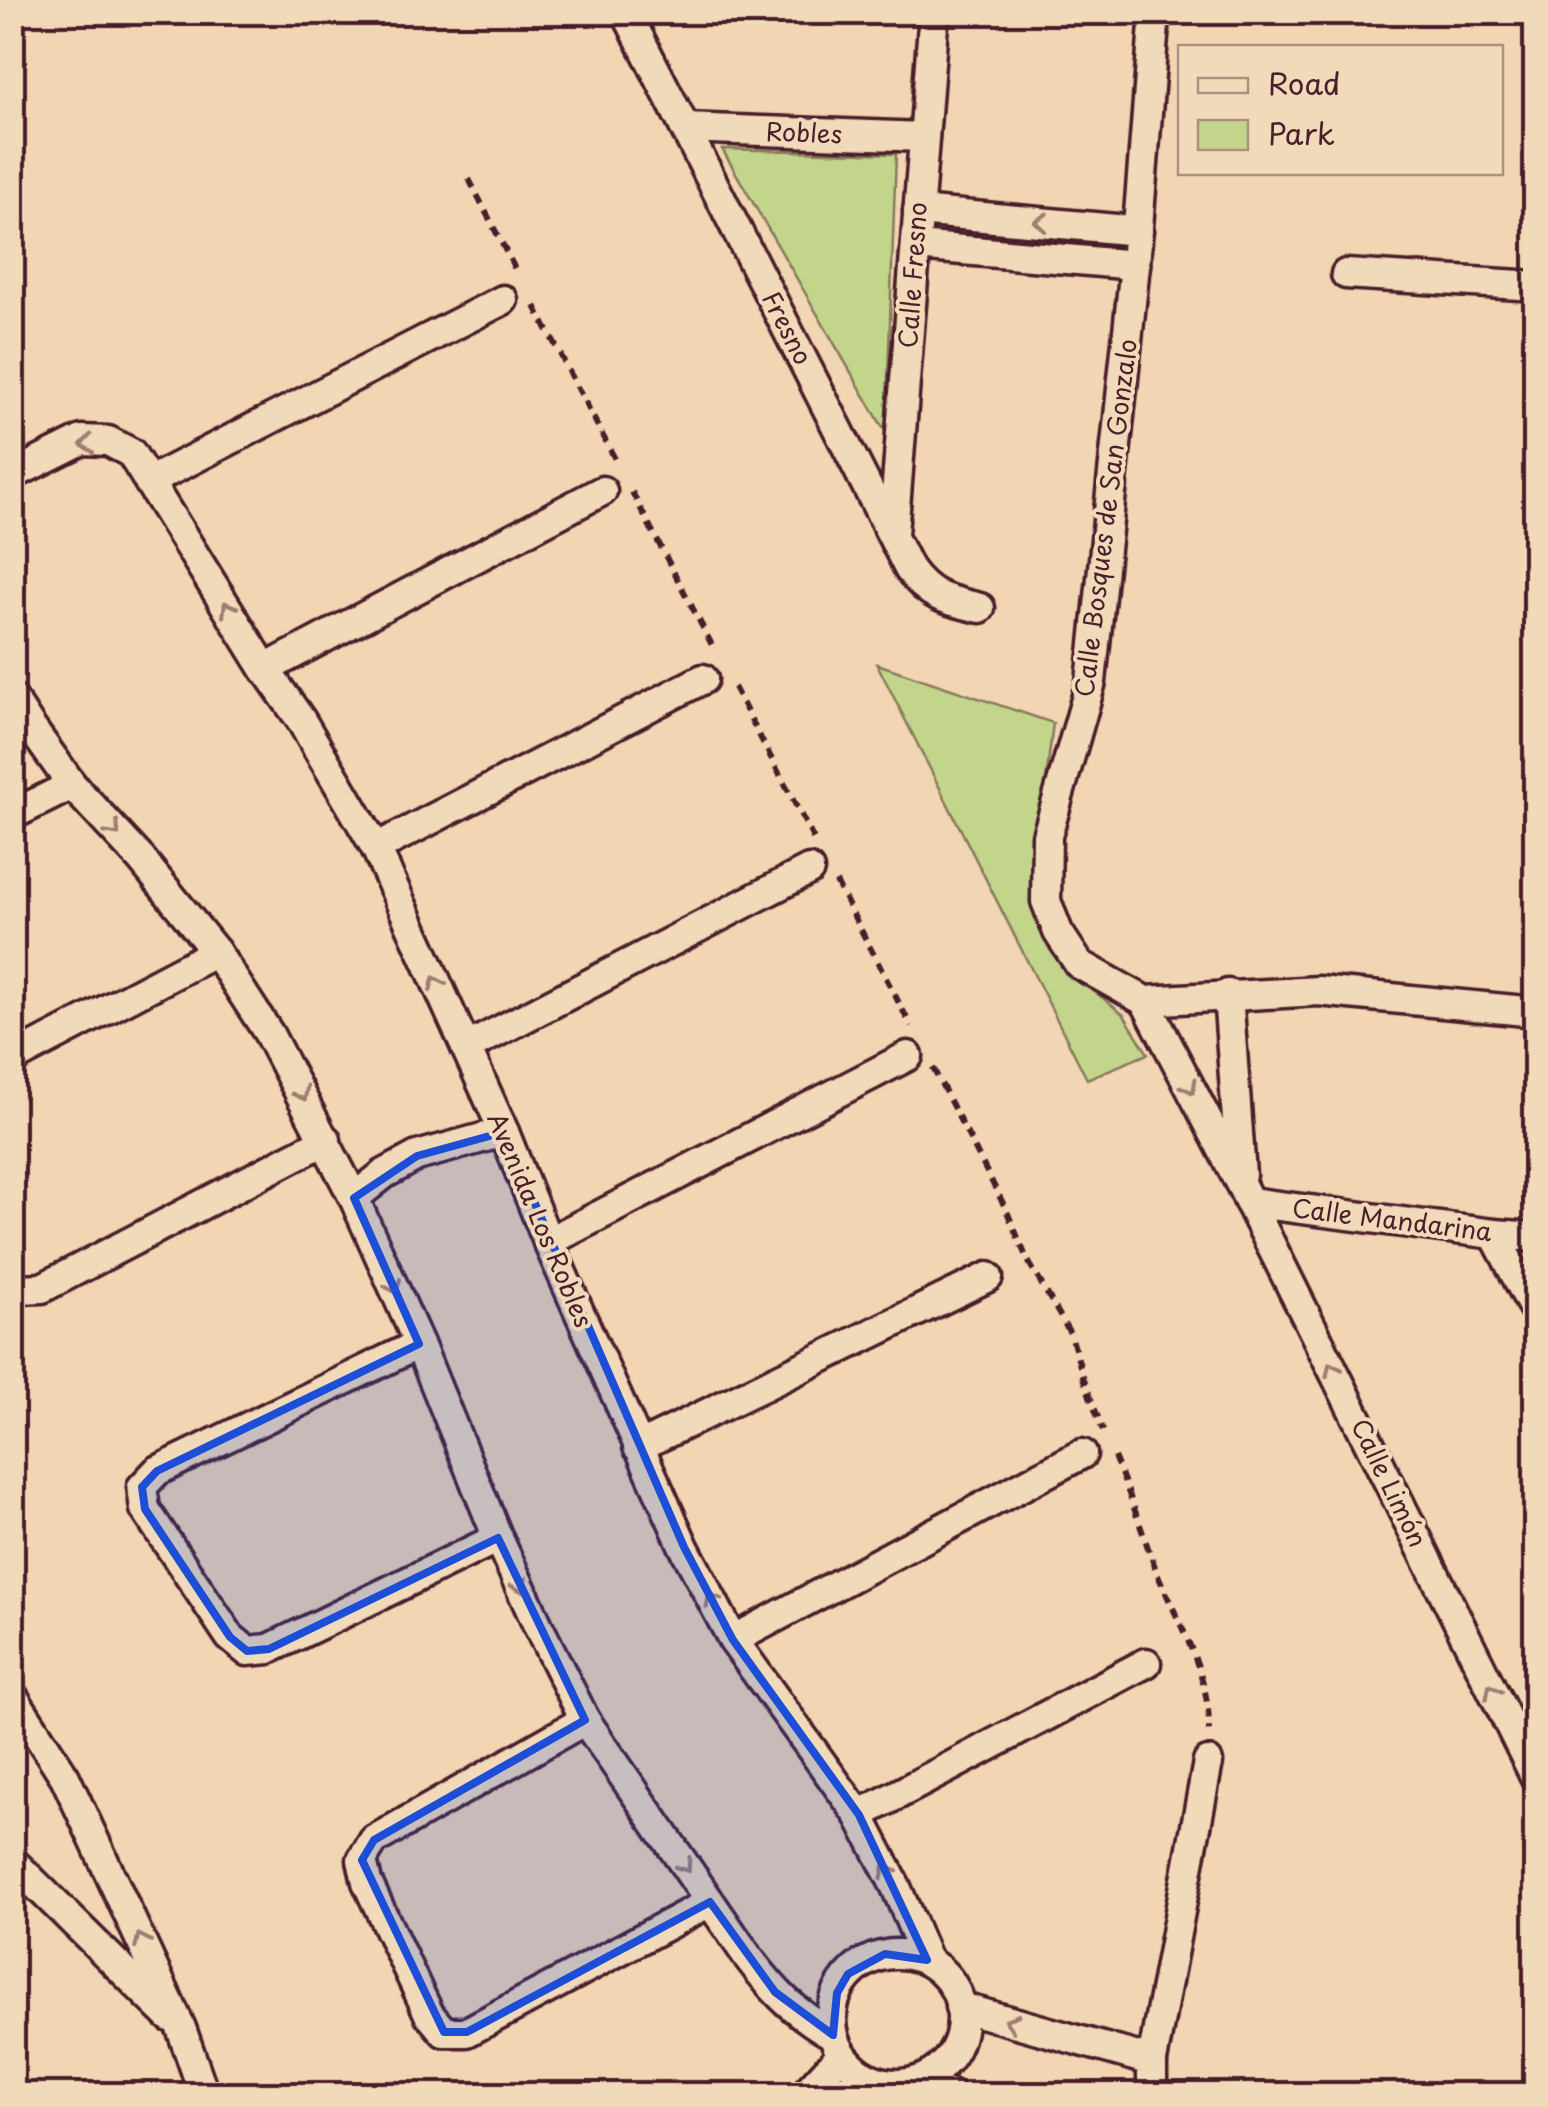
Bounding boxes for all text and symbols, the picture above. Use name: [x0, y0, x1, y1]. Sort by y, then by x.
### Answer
legend: [1178, 45, 1503, 175]
text: Road: [1268, 60, 1341, 105]
text: Park: [1268, 110, 1335, 155]
street label: Robles: [765, 112, 843, 152]
street label: Calle Fresno: [888, 201, 936, 349]
one-way arrow: [1032, 212, 1048, 234]
street label: Fresno: [753, 284, 823, 371]
street label: Calle Bosques de San Gonzalo: [1064, 337, 1146, 699]
one-way arrow: [78, 432, 95, 453]
one-way arrow: [221, 601, 240, 619]
one-way arrow: [102, 818, 120, 837]
one-way arrow: [429, 975, 449, 993]
one-way arrow: [1178, 1077, 1197, 1095]
one-way arrow: [289, 1084, 309, 1102]
street label: Avenida Los Robles: [478, 1106, 603, 1333]
street label: Calle Mandarina: [1290, 1188, 1494, 1250]
one-way arrow: [382, 1277, 402, 1295]
one-way arrow: [1325, 1361, 1344, 1379]
street label: Calle Limón: [1342, 1412, 1437, 1553]
one-way arrow: [508, 1576, 528, 1594]
one-way arrow: [704, 1591, 724, 1609]
one-way arrow: [1484, 1683, 1504, 1701]
one-way arrow: [673, 1854, 691, 1873]
one-way arrow: [880, 1864, 900, 1882]
one-way arrow: [133, 1932, 153, 1950]
one-way arrow: [1003, 2013, 1020, 2034]

